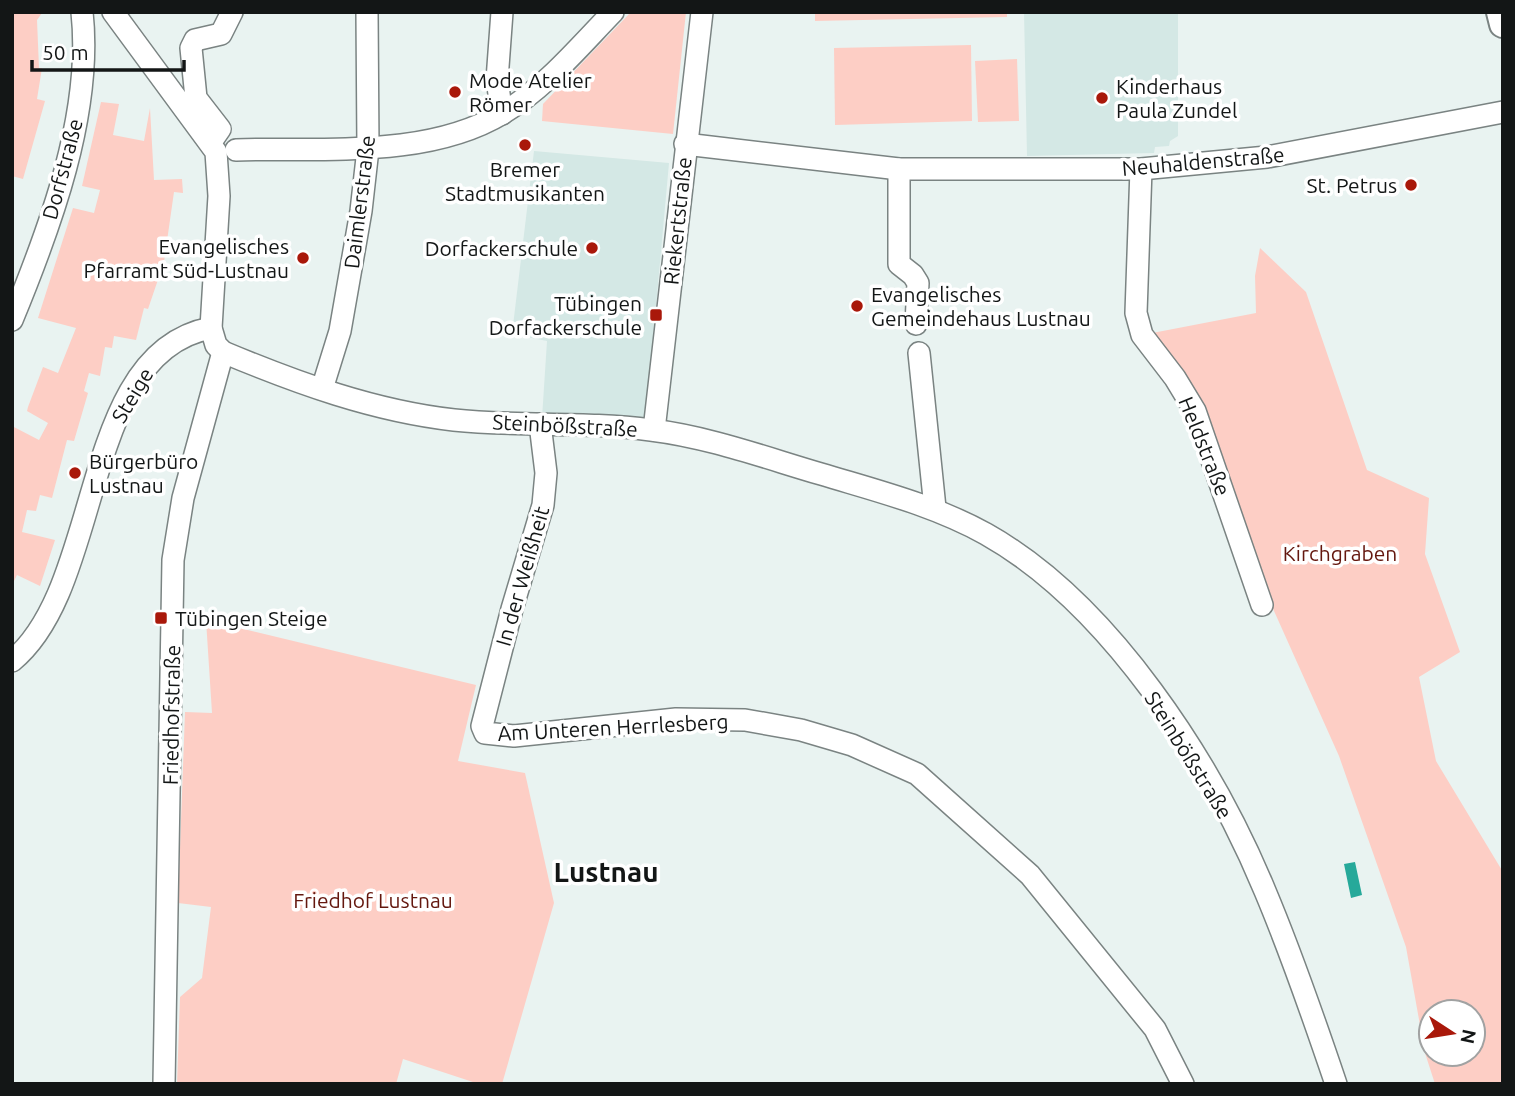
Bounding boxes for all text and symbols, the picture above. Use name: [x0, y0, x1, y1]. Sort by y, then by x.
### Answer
scale bar: [32, 28, 184, 72]
text: 50 m: [42, 40, 89, 64]
place label: Mode Atelier Römer: [469, 68, 592, 116]
place label: Kinderhaus Paula Zundel: [1116, 74, 1237, 122]
marker: Mode Atelier Römer: [447, 84, 463, 100]
marker: Kinderhaus Paula Zundel: [1094, 90, 1110, 106]
street label: Dorfstraße: [37, 116, 87, 222]
street label: Daimlerstraße: [339, 134, 379, 270]
marker: Bremer Stadtmusikanten: [517, 137, 533, 153]
street label: Neuhaldenstraße: [1121, 142, 1285, 180]
street label: Riekertstraße: [658, 156, 696, 286]
place label: Bremer Stadtmusikanten: [445, 157, 605, 205]
place label: St. Petrus: [1306, 173, 1397, 197]
marker: St. Petrus: [1403, 177, 1419, 193]
place label: Evangelisches Pfarramt Süd-Lustnau: [84, 234, 289, 282]
place label: Dorfackerschule: [425, 236, 578, 260]
marker: Dorfackerschule: [584, 240, 600, 256]
marker: Evangelisches Pfarramt Süd-Lustnau: [295, 250, 311, 266]
place label: Evangelisches Gemeindehaus Lustnau: [871, 282, 1091, 330]
place label: Tübingen Dorfackerschule: [489, 291, 642, 339]
marker: Evangelisches Gemeindehaus Lustnau: [849, 298, 865, 314]
marker: Tübingen Dorfackerschule: [648, 307, 664, 323]
street label: Steige: [106, 363, 158, 427]
street label: Heldstraße: [1174, 393, 1236, 499]
street label: Steinbößstraße: [492, 409, 638, 441]
place label: Bürgerbüro Lustnau: [89, 449, 198, 497]
marker: Bürgerbüro Lustnau: [67, 465, 83, 481]
street label: In der Weißheit: [491, 503, 553, 649]
park label: Kirchgraben: [1283, 541, 1397, 565]
place label: Tübingen Steige: [175, 606, 328, 630]
marker: Tübingen Steige: [153, 610, 169, 626]
street label: Friedhofstraße: [158, 645, 184, 785]
street label: Steinbößstraße: [1140, 687, 1238, 823]
street label: Am Unteren Herrlesberg: [497, 709, 729, 745]
district label: Lustnau: [553, 856, 659, 887]
park label: Friedhof Lustnau: [293, 888, 453, 912]
north arrow: [1417, 998, 1487, 1068]
text: N: [1456, 1027, 1481, 1046]

